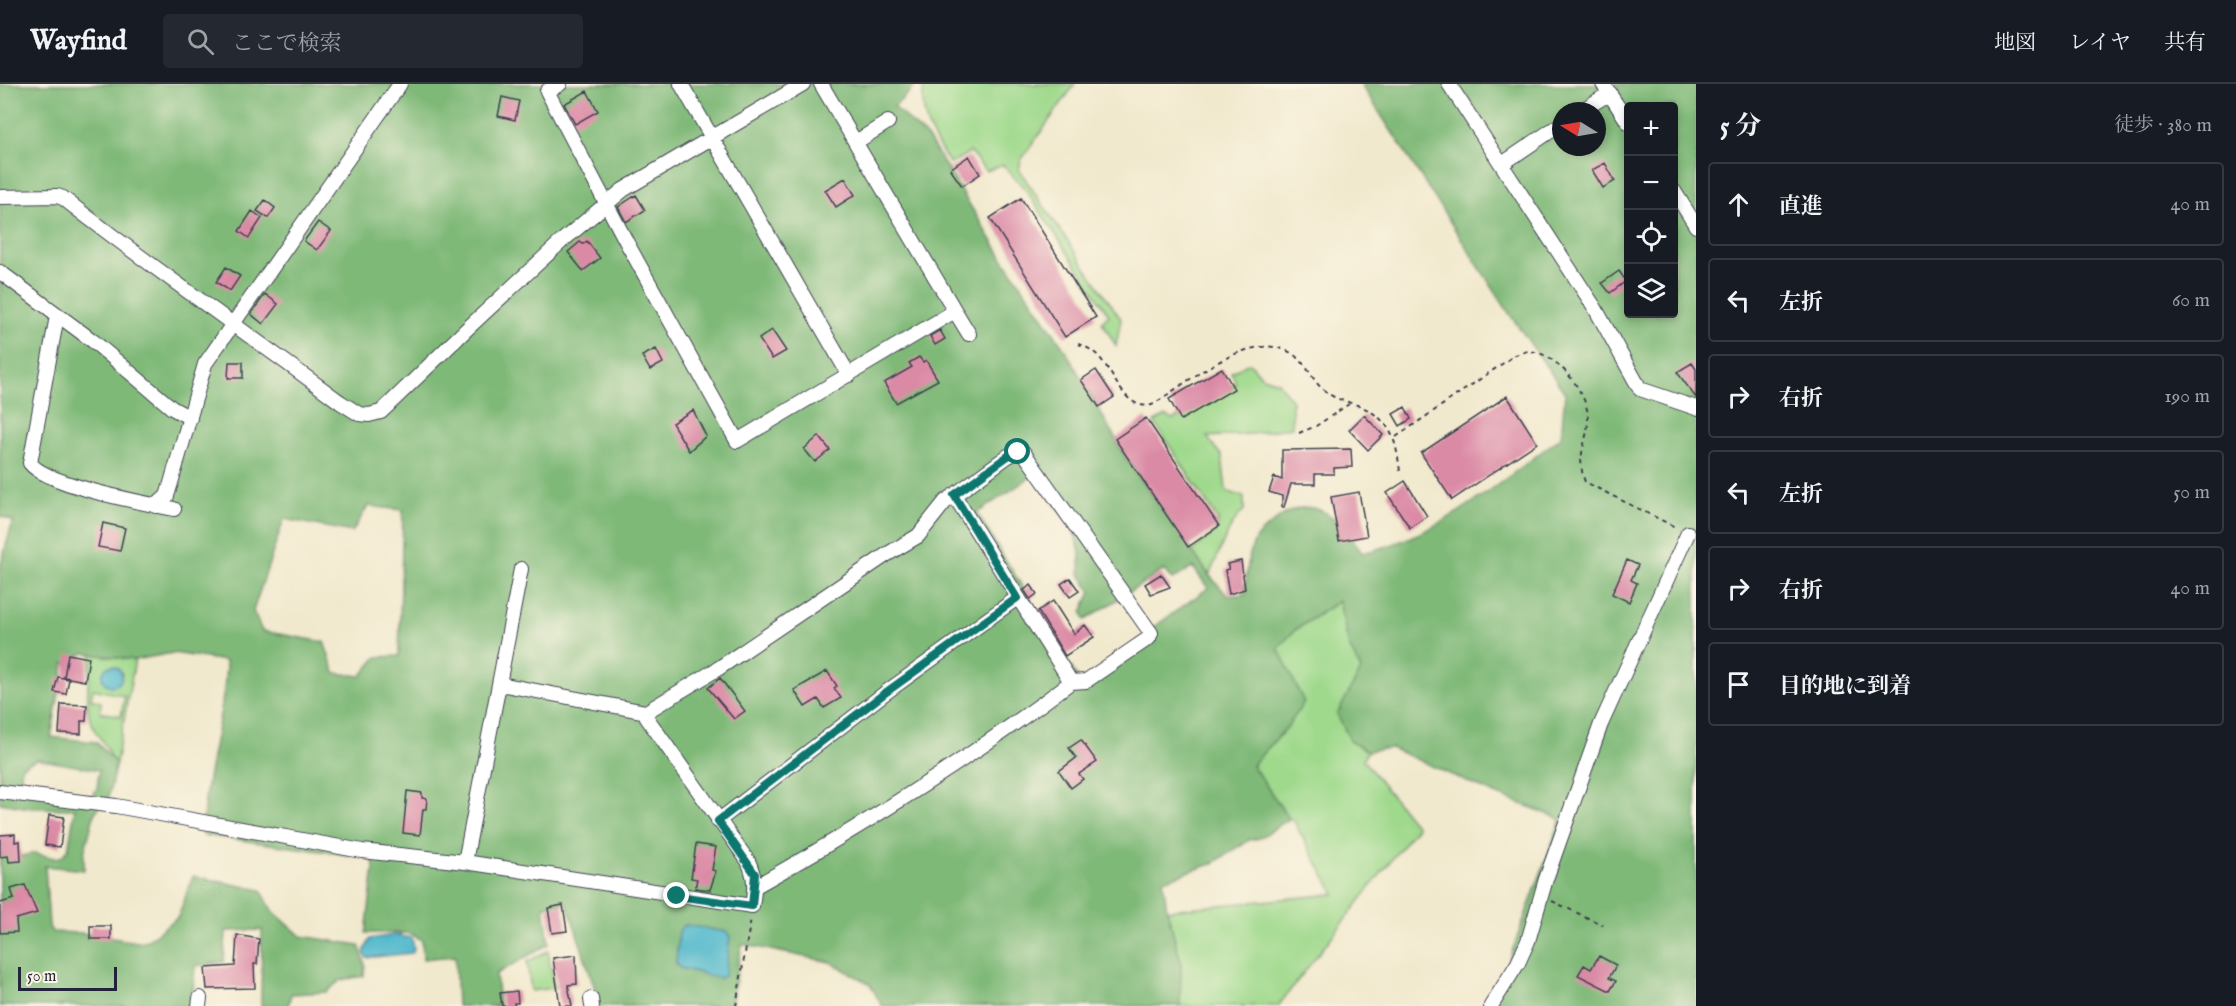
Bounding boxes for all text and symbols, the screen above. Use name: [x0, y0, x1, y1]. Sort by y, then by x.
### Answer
search box: [163, 14, 583, 68]
text: Wayfind: [30, 24, 127, 59]
icon: search: [184, 25, 217, 58]
text: ここで検索: [232, 30, 342, 58]
text: 地図: [1994, 30, 2036, 57]
text: レイヤ: [2069, 30, 2131, 57]
text: 共有: [2164, 30, 2206, 57]
north arrow: [1552, 102, 1606, 156]
map controls: [1624, 102, 1678, 318]
button: +: [1624, 102, 1678, 156]
text: 5 分: [1720, 110, 1761, 143]
text: 徒歩 · 380 m: [2114, 113, 2212, 138]
button: −: [1624, 156, 1678, 210]
icon: ahead: [1722, 188, 1755, 221]
text: 40 m: [2171, 192, 2210, 217]
text: 直進: [1779, 193, 1823, 221]
button: locate: [1624, 210, 1678, 264]
button: layers: [1624, 264, 1678, 318]
icon: left: [1722, 284, 1755, 317]
text: 60 m: [2172, 288, 2210, 313]
text: 左折: [1779, 289, 1823, 317]
icon: right: [1722, 380, 1755, 413]
text: 190 m: [2164, 384, 2210, 409]
text: 右折: [1779, 385, 1823, 413]
route start: [1004, 438, 1030, 464]
icon: left: [1722, 476, 1755, 509]
text: 50 m: [2173, 480, 2210, 505]
text: 左折: [1779, 481, 1823, 509]
icon: right: [1722, 572, 1755, 605]
text: 40 m: [2171, 576, 2210, 601]
text: 右折: [1779, 577, 1823, 605]
icon: arrive: [1722, 668, 1755, 701]
text: 目的地に到着: [1779, 673, 1911, 701]
route end: [663, 882, 689, 908]
scale bar: [18, 964, 117, 992]
text: 50 m: [27, 967, 56, 987]

